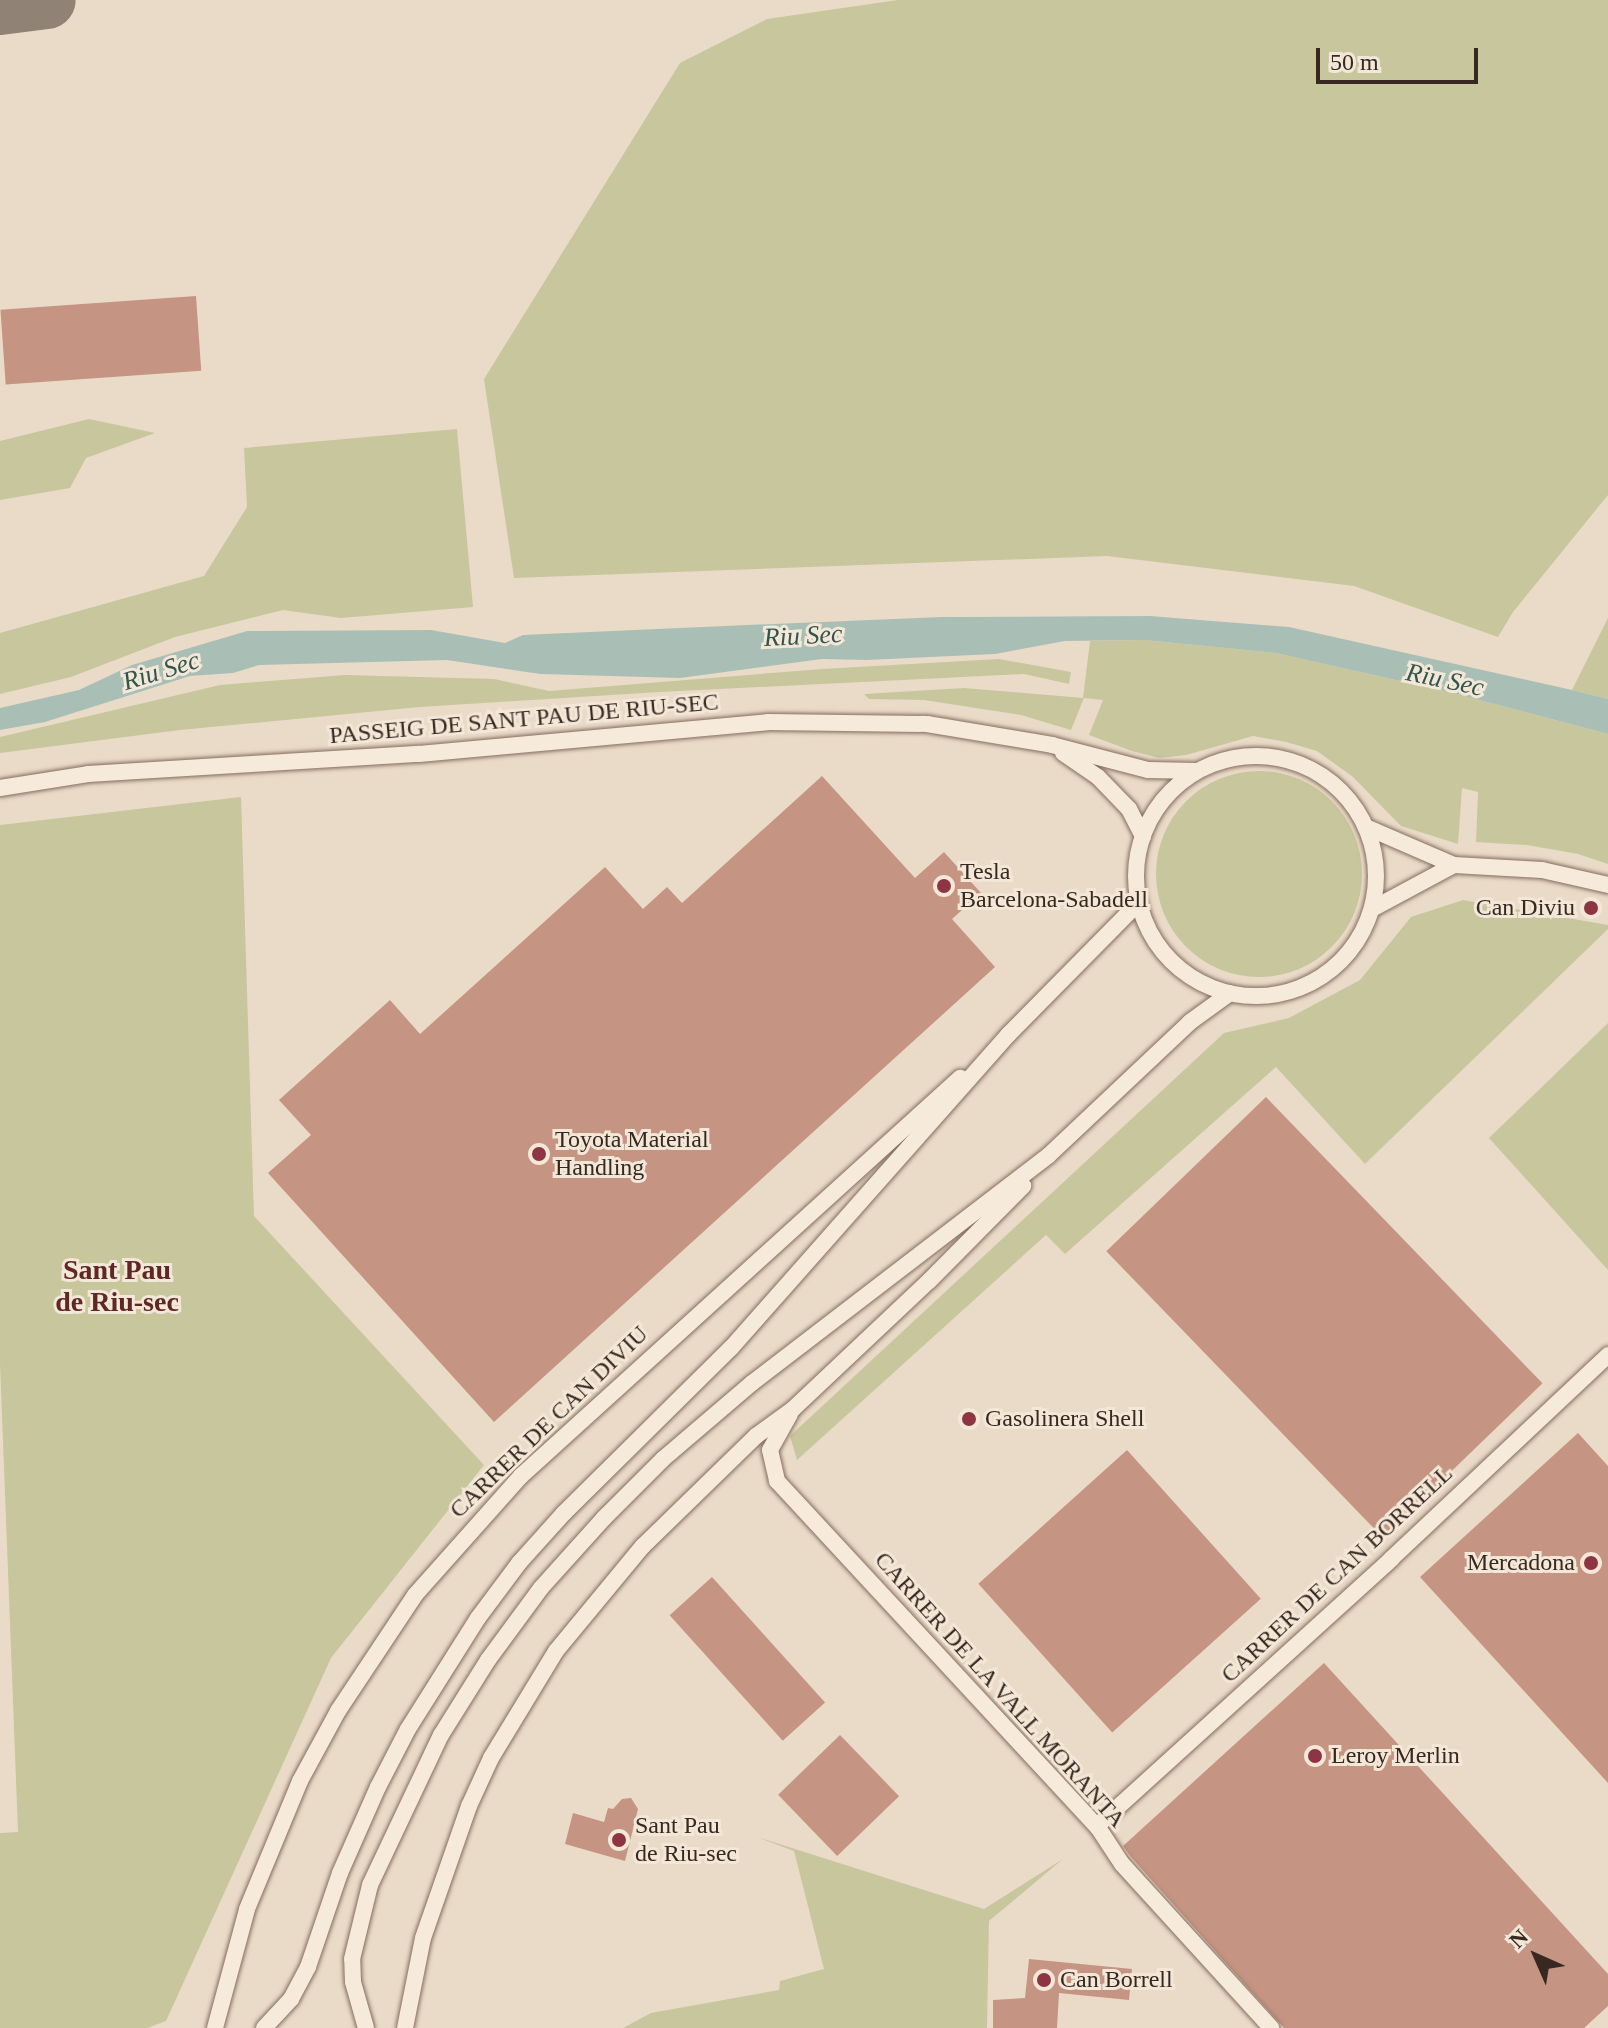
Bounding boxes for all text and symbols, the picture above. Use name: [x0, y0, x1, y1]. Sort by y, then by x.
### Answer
scale bar: [1320, 32, 1482, 82]
text: 50 m: [1330, 49, 1379, 75]
water label: Riu Sec: [763, 618, 843, 654]
water label: Riu Sec: [119, 645, 203, 697]
water label: Riu Sec: [1403, 657, 1487, 703]
street label: PASSEIG DE SANT PAU DE RIU-SEC: [328, 688, 720, 750]
place label: Tesla Barcelona-Sabadell: [960, 858, 1148, 914]
marker: Tesla Barcelona-Sabadell: [935, 877, 953, 895]
place label: Can Diviu: [1476, 894, 1575, 922]
marker: Can Diviu: [1582, 899, 1600, 917]
place label: Toyota Material Handling: [555, 1126, 709, 1182]
marker: Toyota Material Handling: [530, 1145, 548, 1163]
district label: Sant Pau de Riu-sec: [55, 1253, 179, 1319]
street label: CARRER DE CAN DIVIU: [444, 1320, 654, 1524]
place label: Gasolinera Shell: [985, 1405, 1144, 1433]
marker: Gasolinera Shell: [960, 1410, 978, 1428]
street label: CARRER DE CAN BORRELL: [1215, 1459, 1459, 1689]
street label: CARRER DE LA VALL MORANTA: [867, 1545, 1133, 1835]
place label: Mercadona: [1467, 1549, 1575, 1577]
marker: Mercadona: [1582, 1554, 1600, 1572]
place label: Leroy Merlin: [1331, 1742, 1460, 1770]
marker: Leroy Merlin: [1306, 1747, 1324, 1765]
place label: Sant Pau de Riu-sec: [635, 1812, 737, 1868]
marker: Sant Pau de Riu-sec: [610, 1831, 628, 1849]
north arrow: [1496, 1916, 1576, 1996]
text: N: [1504, 1924, 1533, 1953]
place label: Can Borrell: [1060, 1966, 1173, 1994]
marker: Can Borrell: [1035, 1971, 1053, 1989]

